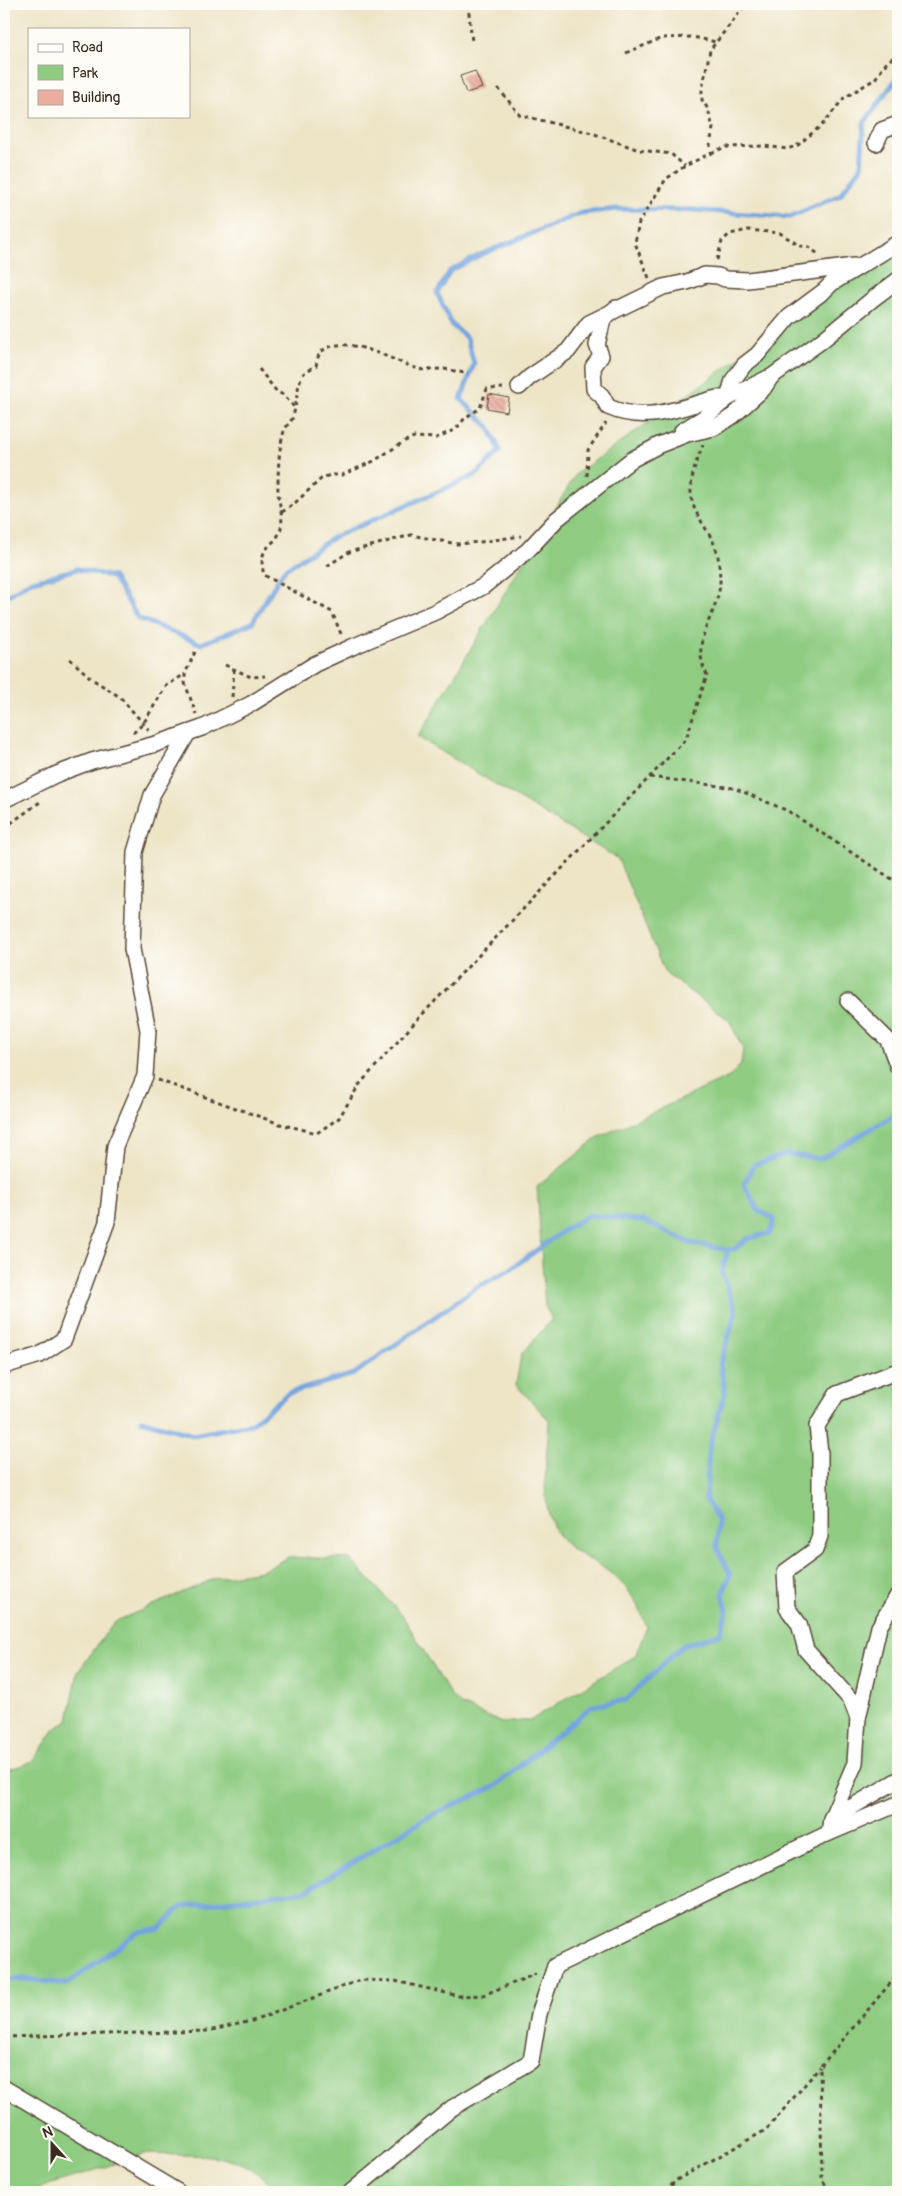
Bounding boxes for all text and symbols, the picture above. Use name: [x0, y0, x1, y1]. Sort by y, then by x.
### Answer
legend: [28, 28, 190, 118]
text: Road: [72, 38, 103, 57]
text: Park: [72, 64, 99, 83]
text: Building: [72, 88, 120, 107]
north arrow: [28, 2118, 78, 2168]
text: N: [40, 2123, 55, 2142]

